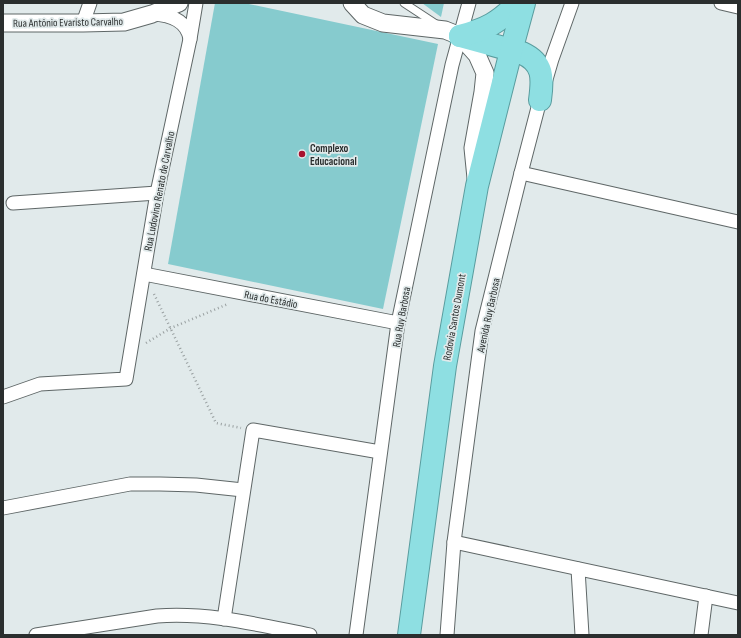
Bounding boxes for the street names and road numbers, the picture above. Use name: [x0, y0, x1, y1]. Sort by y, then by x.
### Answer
street label: Rua Antônio Evaristo Carvalho: [13, 15, 124, 30]
street label: Rua Ludovino Renato de Carvalho: [142, 130, 178, 252]
street label: Rodovia Santos Dumont: [440, 272, 469, 362]
street label: Avenida Ruy Barbosa: [474, 277, 503, 354]
street label: Rua Ruy Barbosa: [390, 286, 413, 348]
street label: Rua do Estádio: [243, 288, 299, 311]

